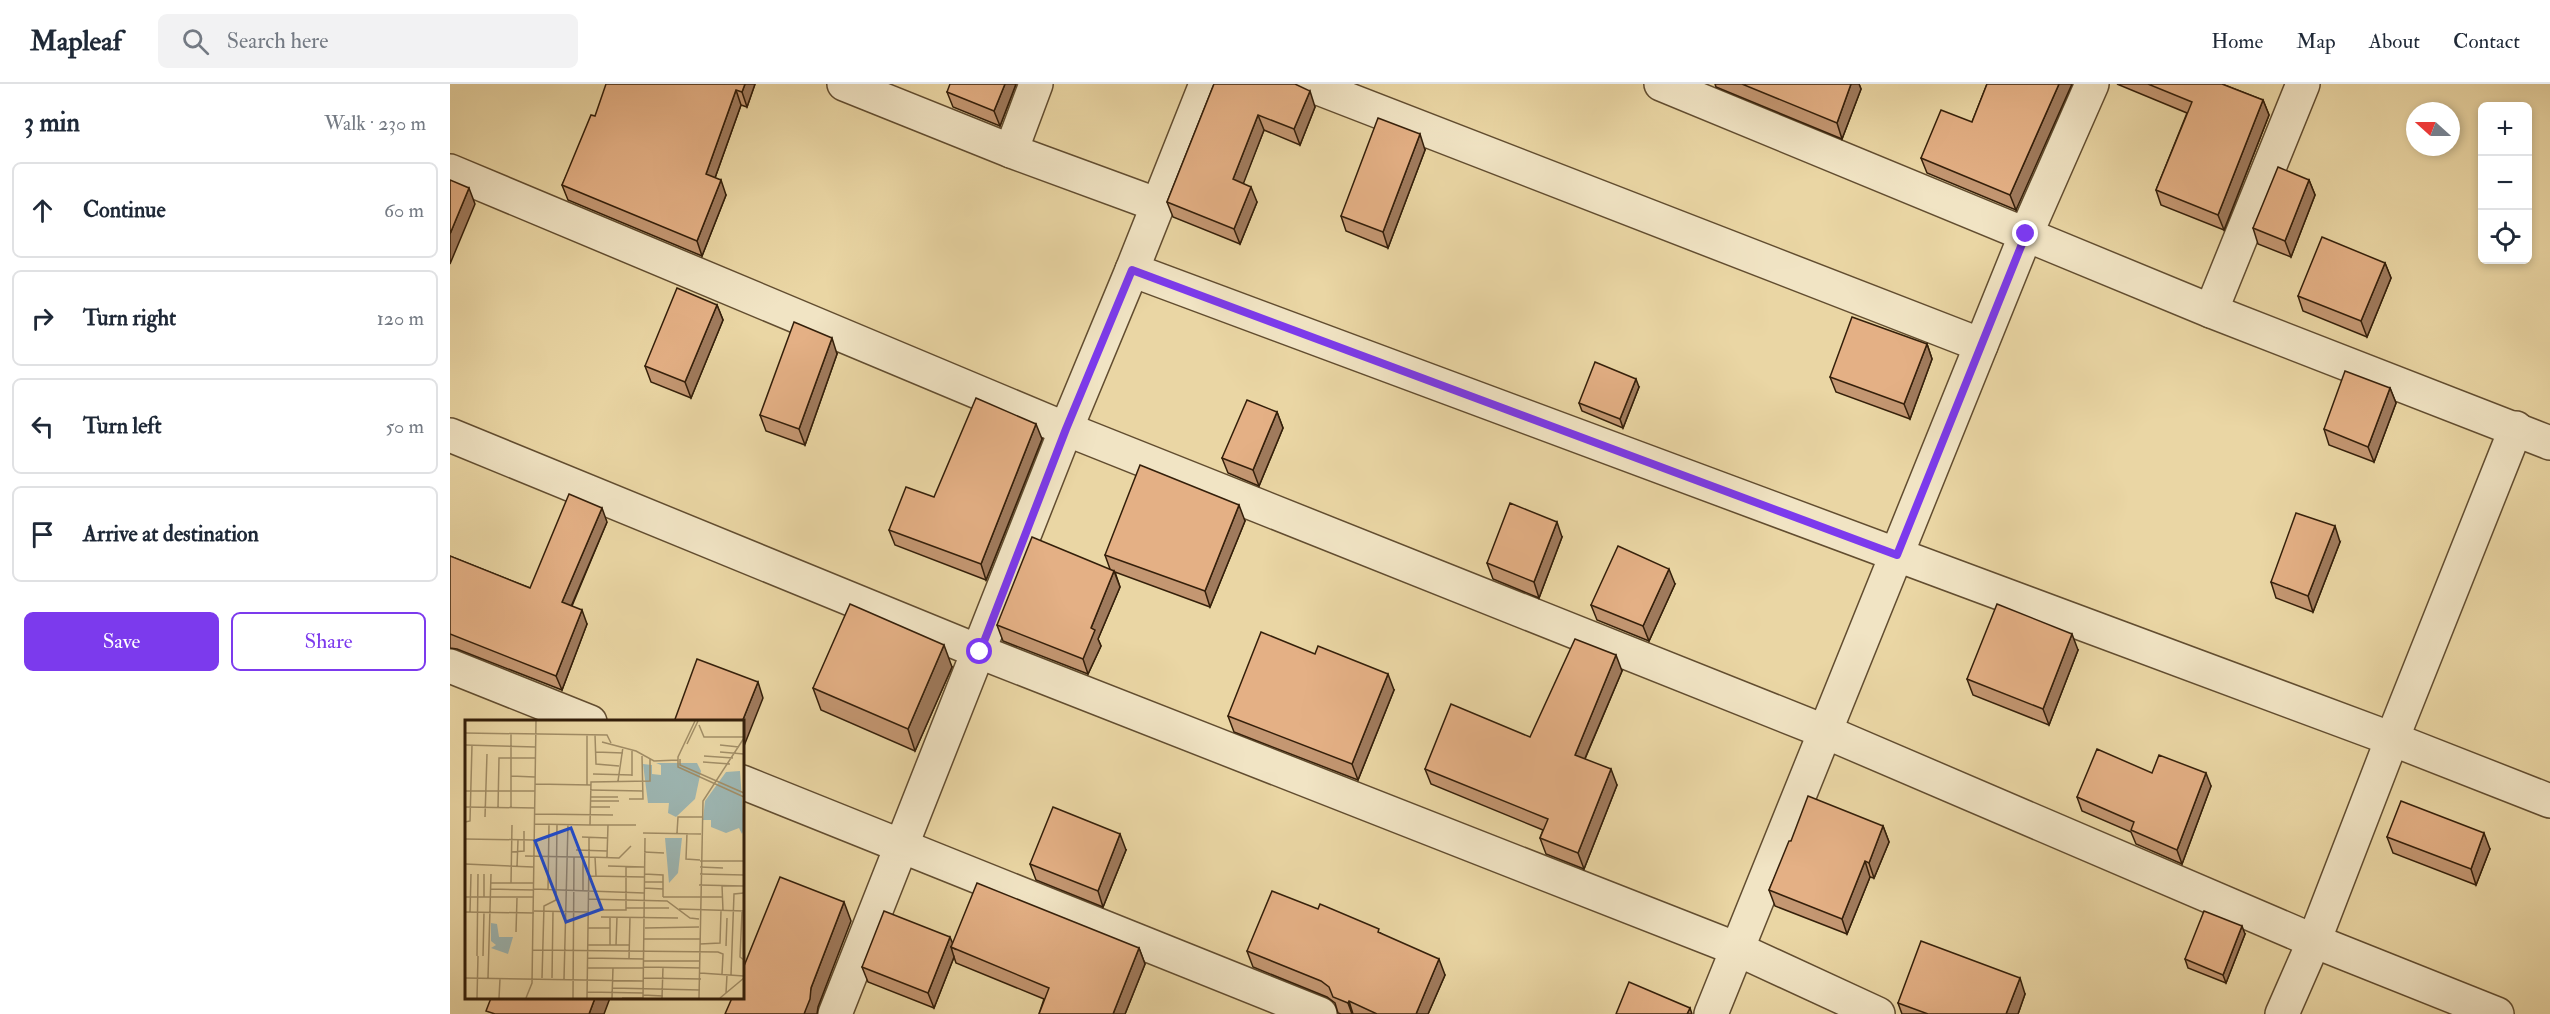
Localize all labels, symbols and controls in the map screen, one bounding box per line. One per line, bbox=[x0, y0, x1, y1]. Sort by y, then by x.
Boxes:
search box bbox=[158, 14, 578, 68]
text: Mapleaf bbox=[30, 24, 122, 59]
icon: search bbox=[179, 25, 212, 58]
text: Search here bbox=[227, 27, 328, 55]
text: Home bbox=[2211, 28, 2263, 55]
text: Map bbox=[2296, 28, 2336, 55]
text: About bbox=[2369, 28, 2420, 55]
text: Contact bbox=[2453, 28, 2520, 55]
north arrow bbox=[2406, 102, 2460, 156]
map controls bbox=[2478, 102, 2532, 264]
button: + bbox=[2478, 102, 2532, 156]
text: 3 min bbox=[24, 107, 80, 139]
text: Walk · 230 m bbox=[324, 111, 426, 136]
button: − bbox=[2478, 156, 2532, 210]
icon: ahead bbox=[26, 194, 59, 227]
text: Continue bbox=[83, 196, 166, 224]
text: 60 m bbox=[384, 198, 424, 223]
button: locate bbox=[2478, 210, 2532, 264]
route end bbox=[2012, 220, 2038, 246]
icon: right bbox=[26, 302, 59, 335]
text: Turn right bbox=[83, 304, 176, 332]
text: 120 m bbox=[377, 306, 424, 331]
icon: left bbox=[26, 410, 59, 443]
text: Turn left bbox=[83, 412, 162, 440]
text: 50 m bbox=[385, 414, 424, 439]
icon: arrive bbox=[26, 518, 59, 551]
text: Arrive at destination bbox=[83, 520, 259, 548]
button: Save bbox=[24, 612, 219, 671]
button: Share bbox=[231, 612, 426, 671]
route start bbox=[966, 638, 992, 664]
inset map bbox=[465, 720, 744, 999]

